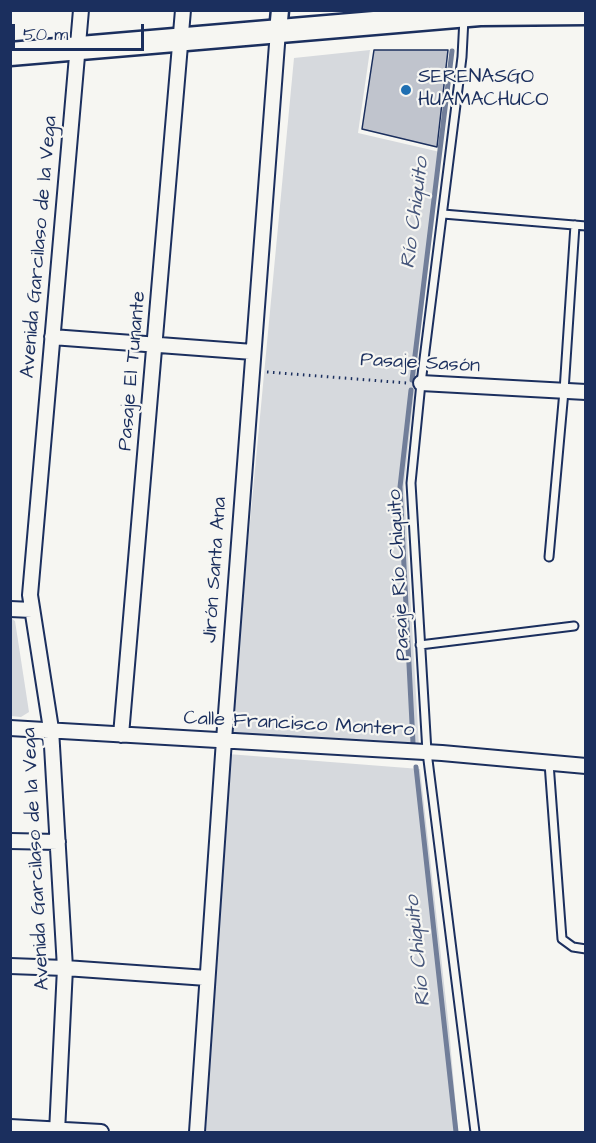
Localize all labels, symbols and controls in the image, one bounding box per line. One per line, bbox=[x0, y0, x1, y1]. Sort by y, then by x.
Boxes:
scale bar bbox=[15, 12, 147, 50]
text: 50 m bbox=[23, 22, 68, 47]
place label: SERENASGO HUAMACHUCO bbox=[418, 66, 549, 113]
marker: SERENASGO HUAMACHUCO bbox=[399, 83, 413, 97]
street label: Avenida Garcilaso de la Vega bbox=[17, 115, 63, 379]
water label: Río Chiquito bbox=[397, 156, 435, 270]
street label: Pasaje El Tunante bbox=[114, 290, 152, 452]
street label: Pasaje Sasón bbox=[360, 349, 480, 379]
street label: Pasaje Río Chiquito bbox=[384, 489, 416, 661]
street label: Jirón Santa Ana bbox=[199, 496, 233, 644]
street label: Calle Francisco Montero bbox=[183, 707, 415, 743]
street label: Avenida Garcilaso de la Vega bbox=[18, 727, 56, 991]
water label: Río Chiquito bbox=[401, 894, 437, 1008]

